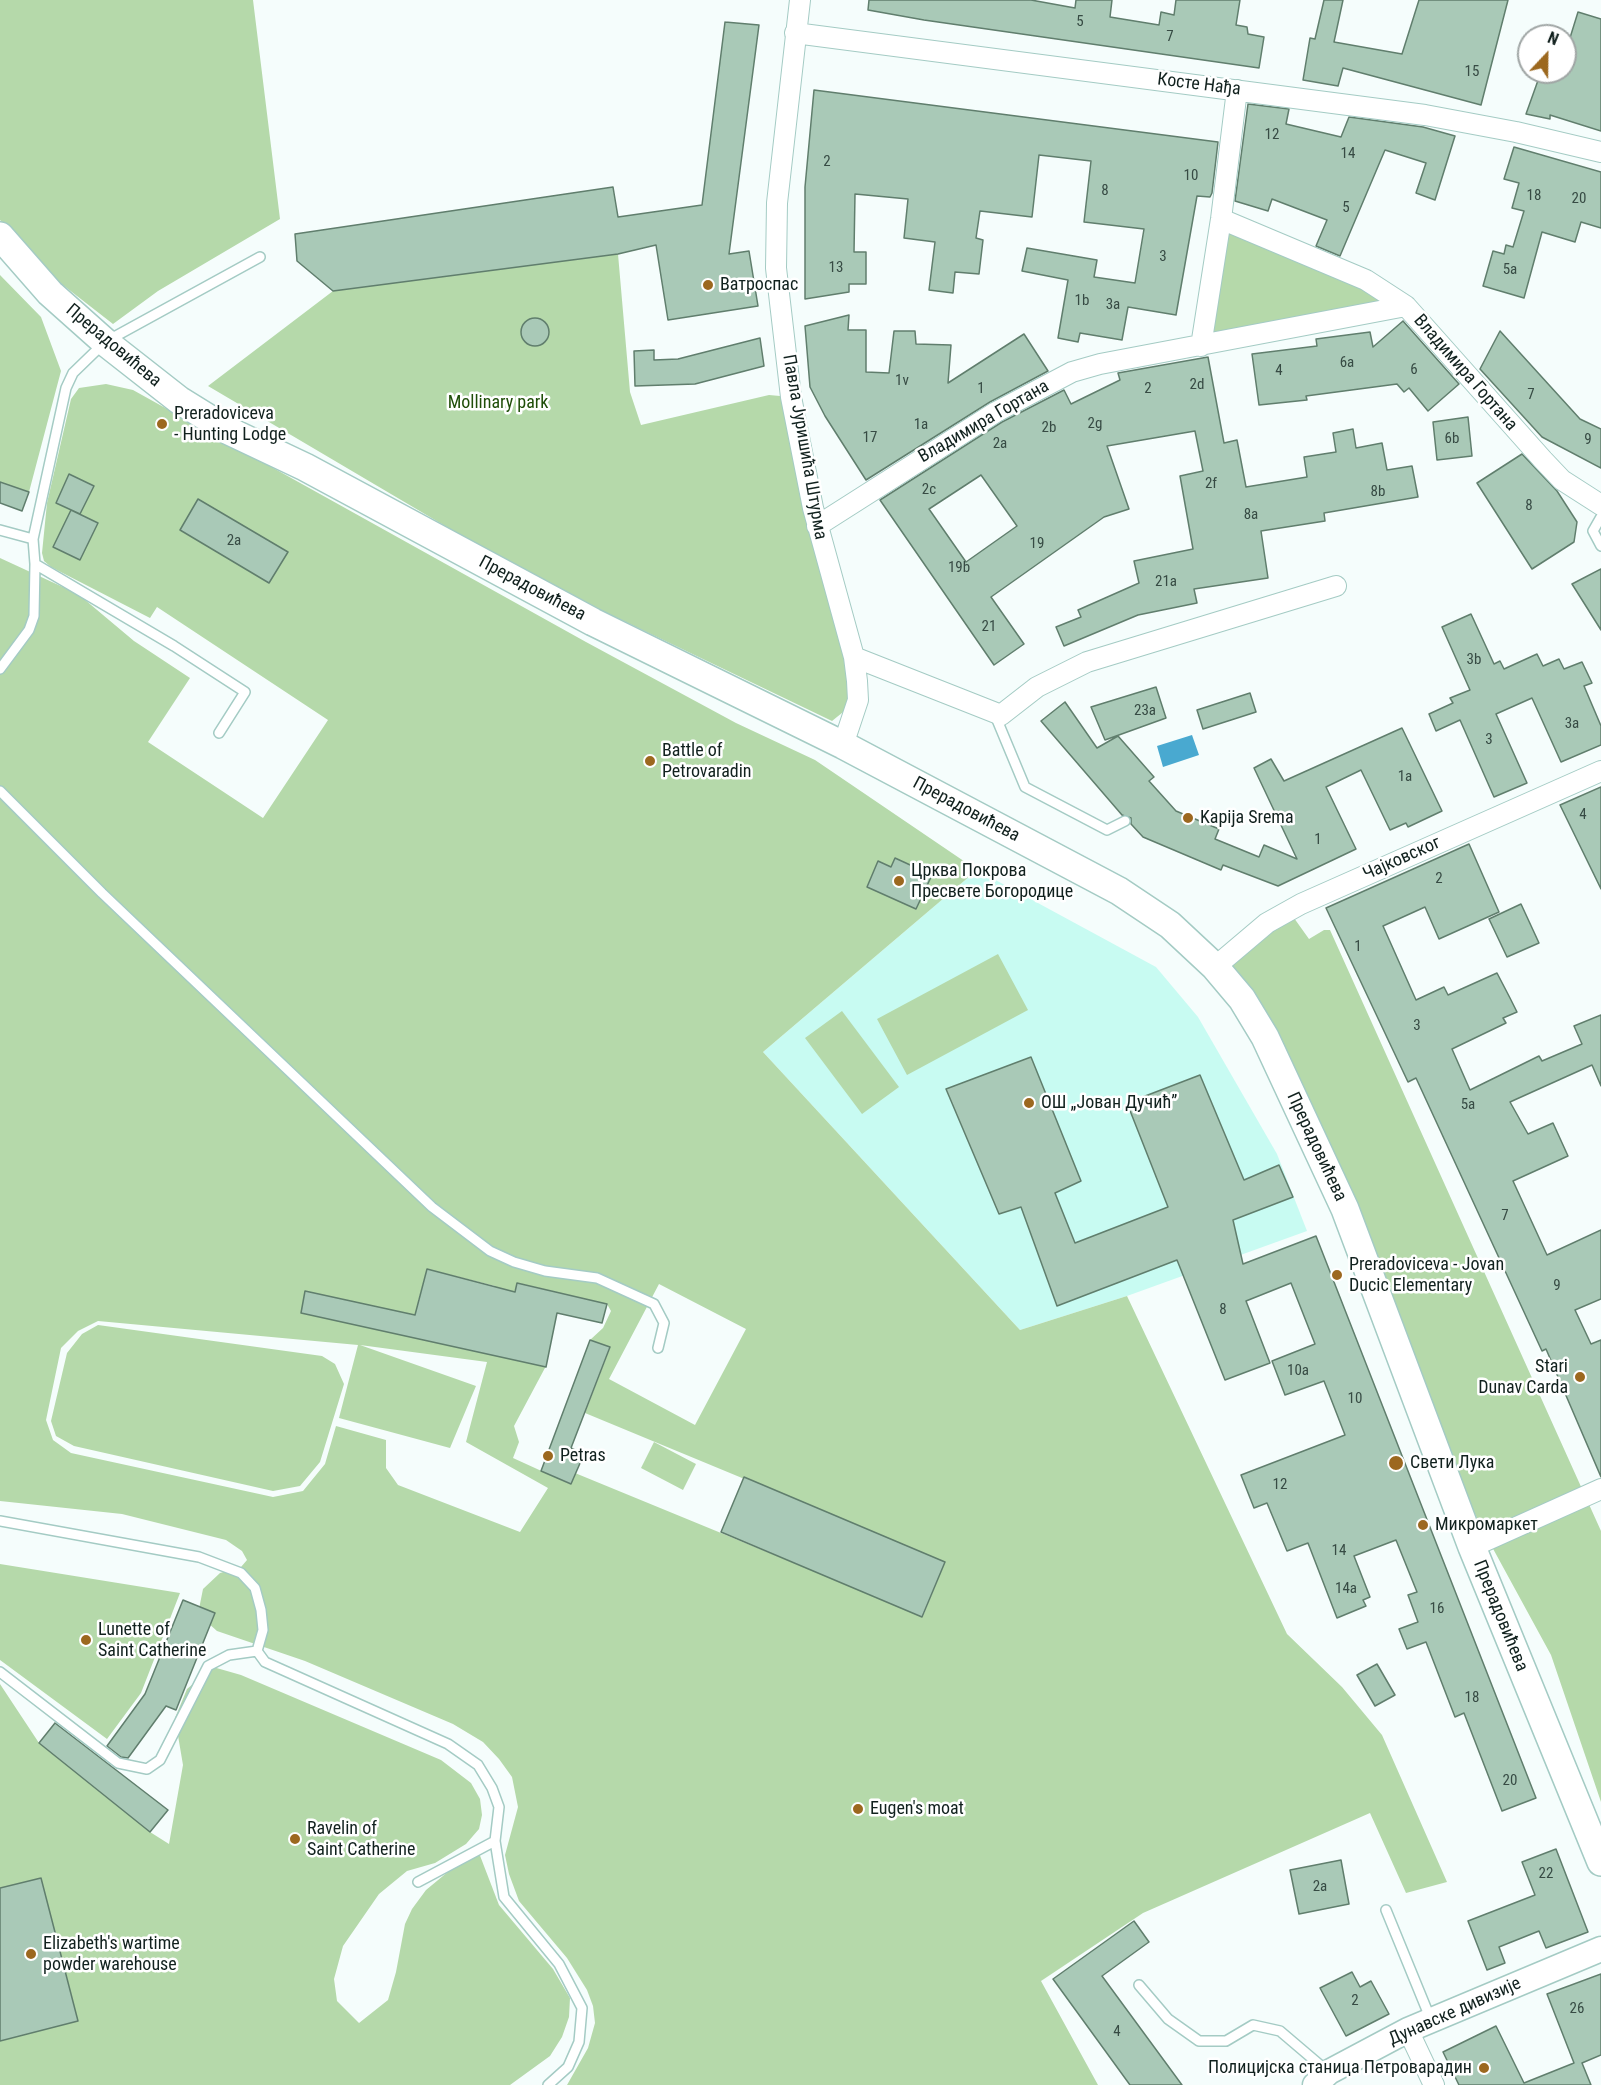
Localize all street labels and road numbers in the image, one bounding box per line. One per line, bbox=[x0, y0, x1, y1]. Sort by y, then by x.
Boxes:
street label: Косте Нађа bbox=[1156, 69, 1242, 101]
street label: Прерадовићева bbox=[61, 300, 165, 392]
street label: Владимира Гортана bbox=[1409, 310, 1521, 436]
street label: Павла Јуришића Штурма bbox=[777, 353, 831, 541]
street label: Владимира Гортана bbox=[915, 376, 1053, 468]
street label: Прерадовићева bbox=[475, 552, 589, 626]
street label: Прерадовићева bbox=[909, 773, 1023, 847]
street label: Чајковског bbox=[1360, 832, 1444, 886]
street label: Прерадовићева bbox=[1281, 1089, 1351, 1205]
street label: Прерадовићева bbox=[1468, 1557, 1532, 1675]
street label: Дунавске дивизије bbox=[1386, 1973, 1524, 2051]

